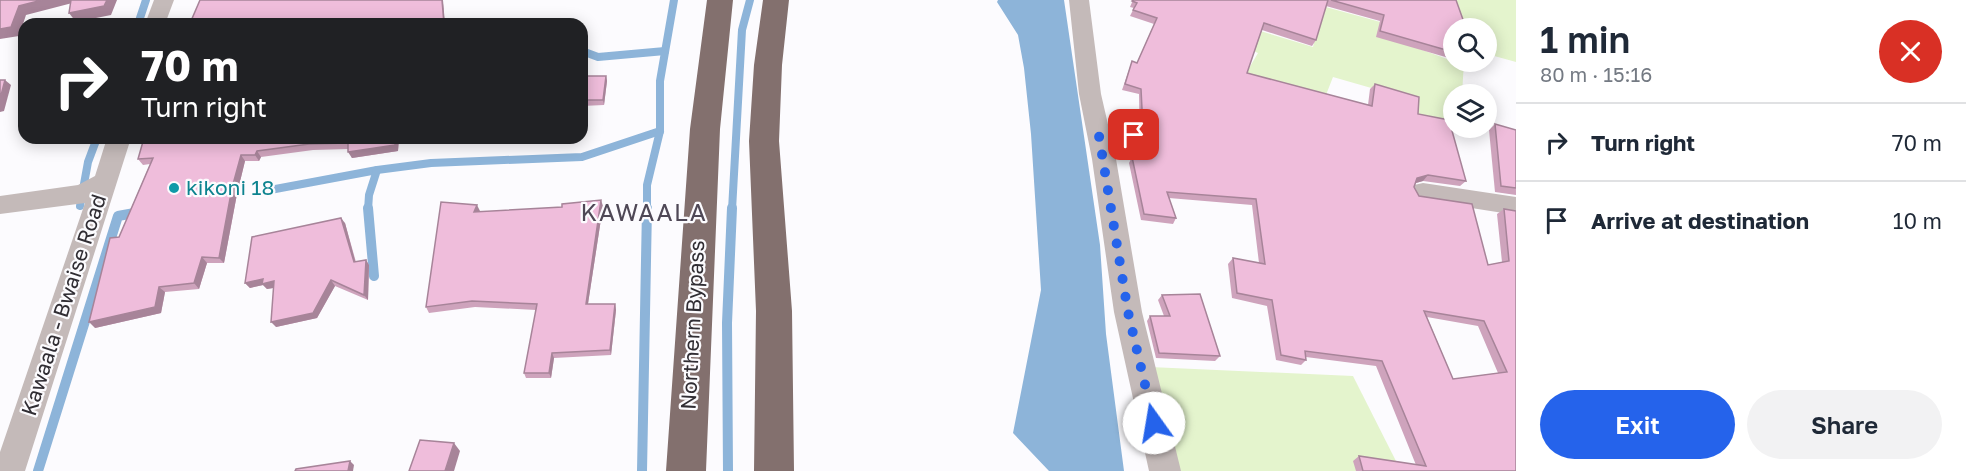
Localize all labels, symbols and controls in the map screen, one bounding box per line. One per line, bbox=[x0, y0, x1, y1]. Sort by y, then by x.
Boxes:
map controls bbox=[1443, 18, 1497, 138]
button: search bbox=[1443, 18, 1497, 72]
text: 1 min bbox=[1540, 18, 1630, 61]
button: close bbox=[1879, 20, 1942, 83]
text: 70 m bbox=[141, 40, 238, 90]
icon: right bbox=[42, 42, 120, 120]
text: 80 m · 15:16 bbox=[1540, 62, 1652, 86]
button: layers bbox=[1443, 84, 1497, 138]
text: Turn right bbox=[141, 91, 267, 123]
pin bbox=[1108, 109, 1159, 160]
icon: arrive bbox=[1117, 118, 1150, 151]
icon: right bbox=[1540, 126, 1573, 159]
text: Turn right bbox=[1591, 129, 1695, 156]
text: 70 m bbox=[1892, 129, 1942, 156]
place label: kikoni 18 bbox=[186, 174, 274, 200]
marker: kikoni 18 bbox=[167, 181, 181, 195]
street label: Kawaala - Bwaise Road bbox=[15, 191, 111, 419]
district label: KAWAALA bbox=[581, 197, 707, 226]
icon: arrive bbox=[1540, 204, 1573, 237]
text: Arrive at destination bbox=[1591, 207, 1809, 234]
text: 10 m bbox=[1893, 207, 1942, 234]
street label: Northern Bypass bbox=[675, 240, 709, 410]
button: Exit bbox=[1540, 390, 1735, 459]
button: Share bbox=[1747, 390, 1942, 459]
position arrow bbox=[1122, 391, 1186, 455]

